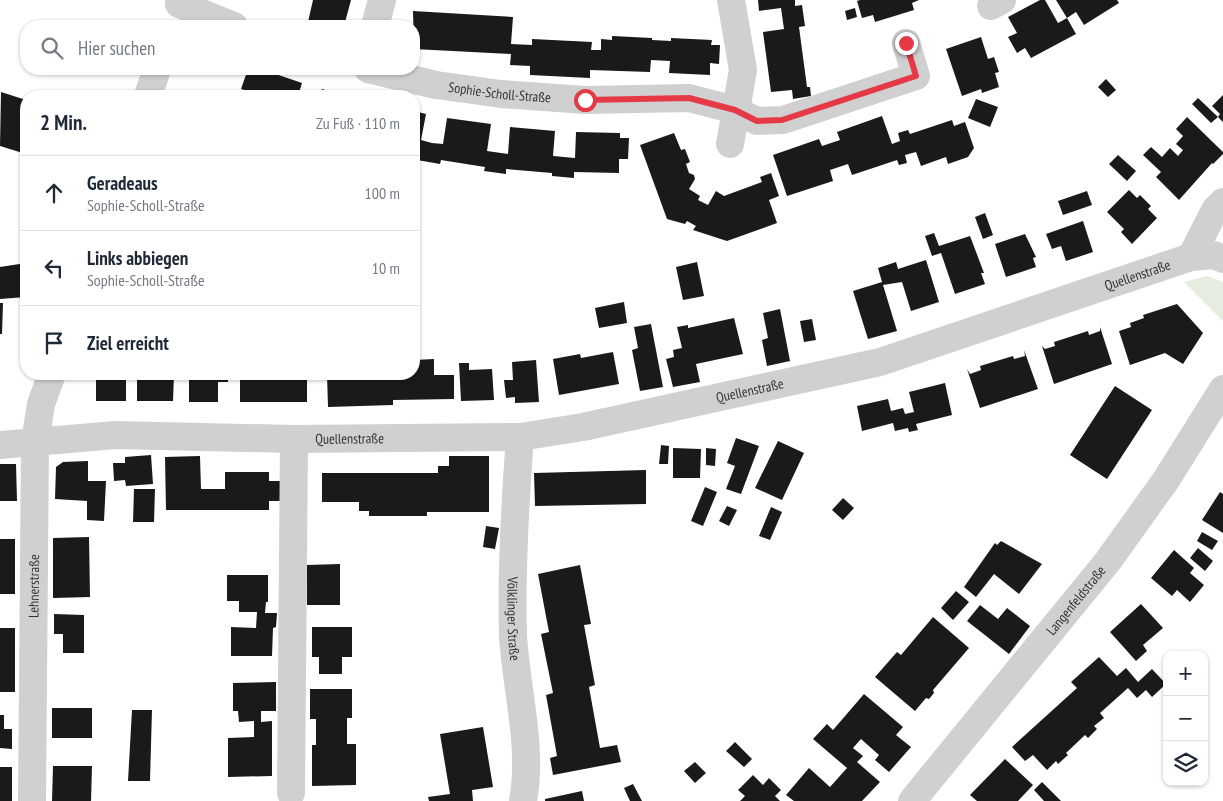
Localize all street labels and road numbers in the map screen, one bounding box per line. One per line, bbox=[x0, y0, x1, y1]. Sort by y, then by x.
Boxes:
street label: Sophie-Scholl-Straße bbox=[447, 78, 552, 107]
street label: Quellenstraße bbox=[1102, 256, 1173, 295]
street label: Quellenstraße bbox=[714, 374, 785, 407]
street label: Quellenstraße bbox=[315, 429, 384, 448]
street label: Lehnerstraße bbox=[25, 554, 43, 618]
street label: Langenfeldstraße bbox=[1042, 562, 1110, 639]
street label: Völklinger Straße bbox=[503, 576, 524, 662]

